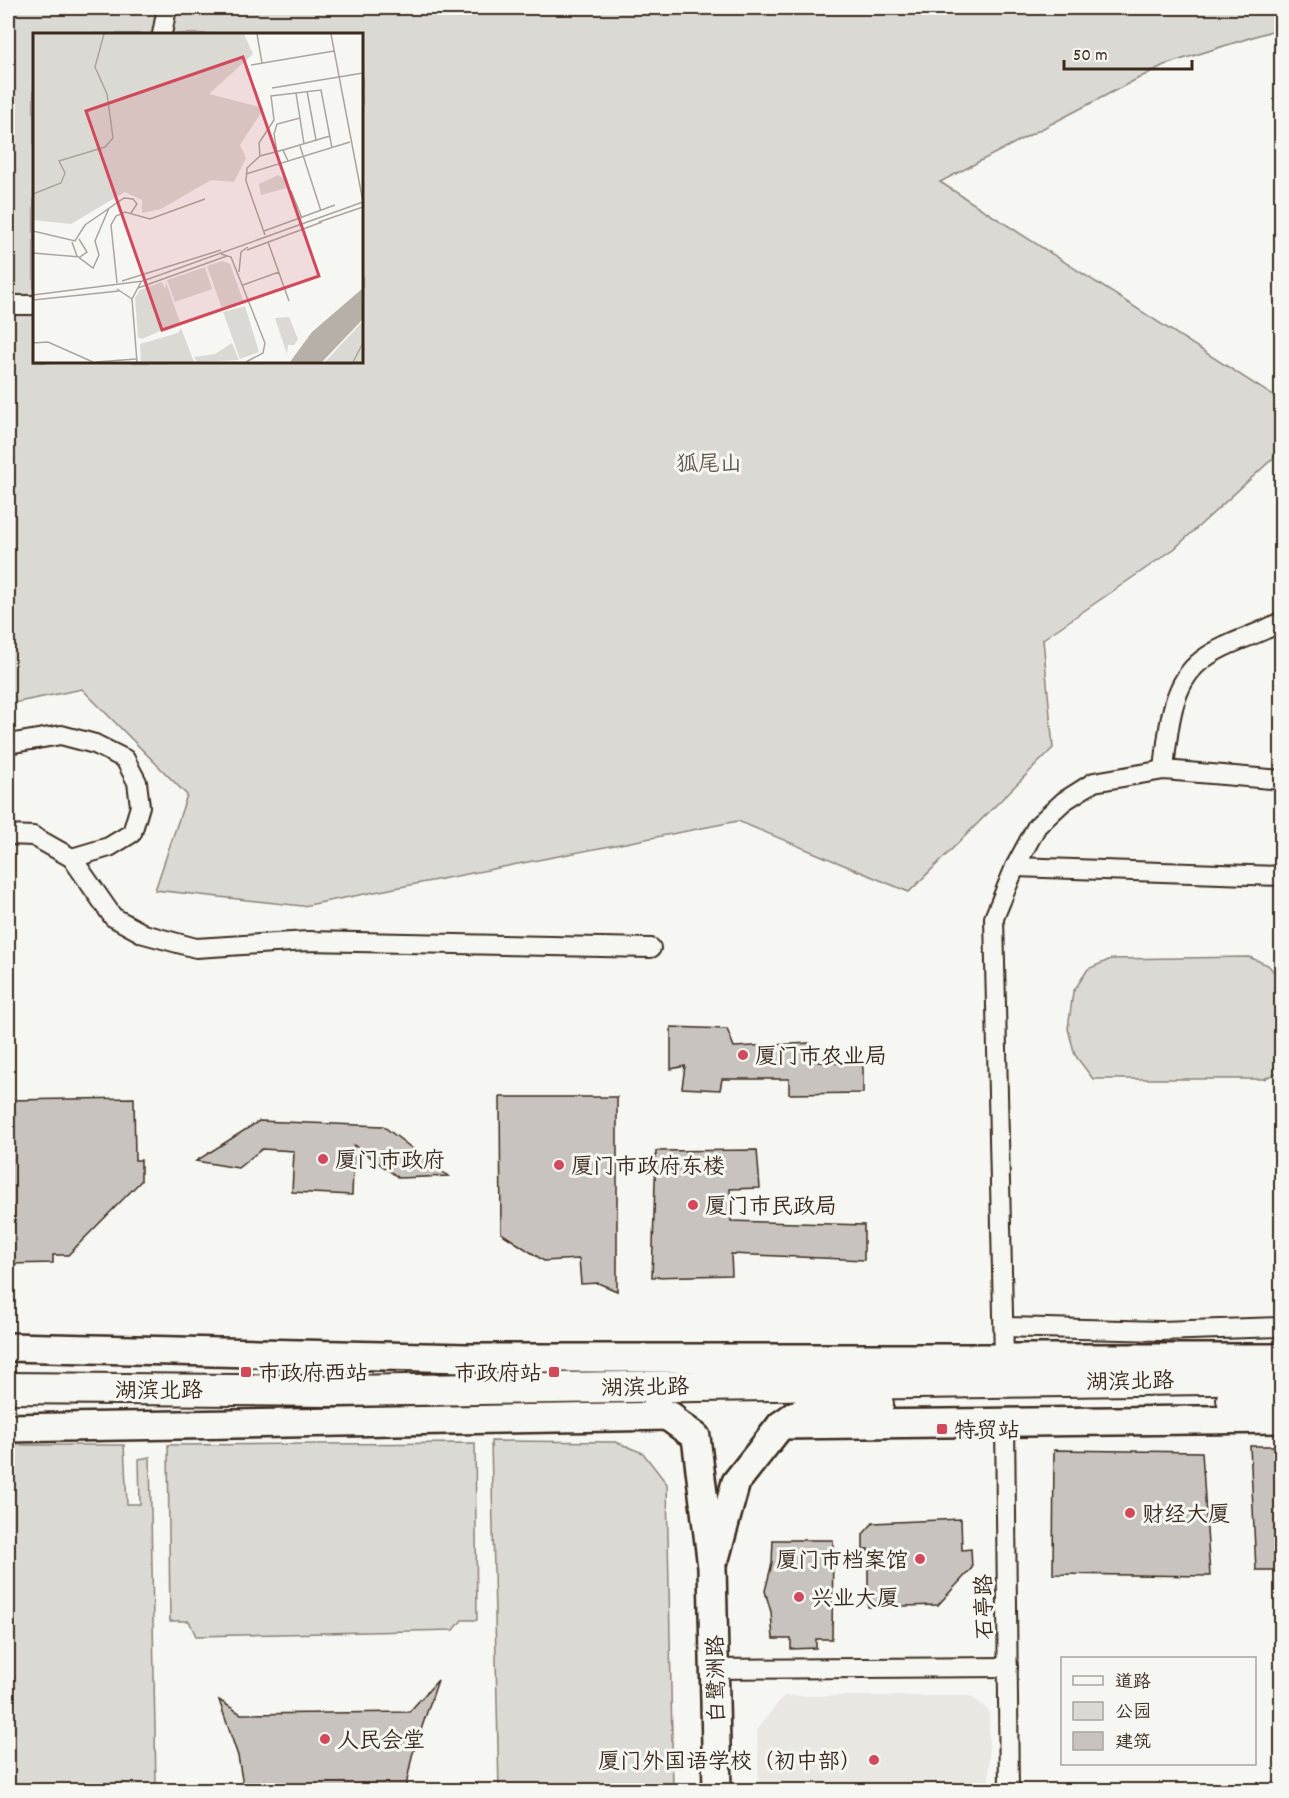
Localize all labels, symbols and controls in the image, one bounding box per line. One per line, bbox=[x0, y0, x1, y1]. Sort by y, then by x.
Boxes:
inset map bbox=[33, 33, 363, 363]
scale bar bbox=[1064, 33, 1192, 71]
text: 50 m bbox=[1073, 44, 1108, 69]
park label: 狐尾山 bbox=[676, 450, 742, 481]
place label: 厦门市农业局 bbox=[755, 1043, 887, 1074]
marker: 厦门市农业局 bbox=[736, 1048, 750, 1062]
place label: 厦门市政府 bbox=[335, 1147, 445, 1178]
marker: 厦门市政府 bbox=[316, 1152, 330, 1166]
place label: 厦门市政府东楼 bbox=[571, 1153, 725, 1184]
marker: 厦门市政府东楼 bbox=[552, 1158, 566, 1172]
place label: 厦门市民政局 bbox=[705, 1193, 837, 1224]
marker: 厦门市民政局 bbox=[686, 1198, 700, 1212]
place label: 市政府西站 bbox=[258, 1360, 368, 1391]
place label: 市政府站 bbox=[454, 1360, 542, 1391]
marker: 市政府西站 bbox=[239, 1365, 253, 1379]
marker: 市政府站 bbox=[547, 1365, 561, 1379]
street label: 湖滨北路 bbox=[1086, 1367, 1174, 1400]
street label: 湖滨北路 bbox=[601, 1373, 689, 1406]
street label: 湖滨北路 bbox=[115, 1377, 203, 1408]
place label: 特贸站 bbox=[954, 1417, 1020, 1448]
marker: 特贸站 bbox=[935, 1422, 949, 1436]
place label: 财经大厦 bbox=[1142, 1501, 1230, 1532]
marker: 财经大厦 bbox=[1123, 1506, 1137, 1520]
place label: 厦门市档案馆 bbox=[776, 1547, 908, 1578]
marker: 厦门市档案馆 bbox=[913, 1552, 927, 1566]
street label: 石亭路 bbox=[970, 1574, 1003, 1640]
place label: 兴业大厦 bbox=[811, 1585, 899, 1616]
marker: 兴业大厦 bbox=[792, 1590, 806, 1604]
street label: 白鹭洲路 bbox=[702, 1635, 735, 1723]
legend bbox=[1061, 1657, 1256, 1765]
text: 道路 bbox=[1115, 1671, 1151, 1696]
text: 公园 bbox=[1115, 1701, 1151, 1726]
place label: 人民会堂 bbox=[337, 1727, 425, 1758]
text: 建筑 bbox=[1115, 1731, 1151, 1756]
marker: 人民会堂 bbox=[318, 1732, 332, 1746]
place label: 厦门外国语学校（初中部） bbox=[598, 1748, 862, 1779]
marker: 厦门外国语学校（初中部） bbox=[867, 1753, 881, 1767]

